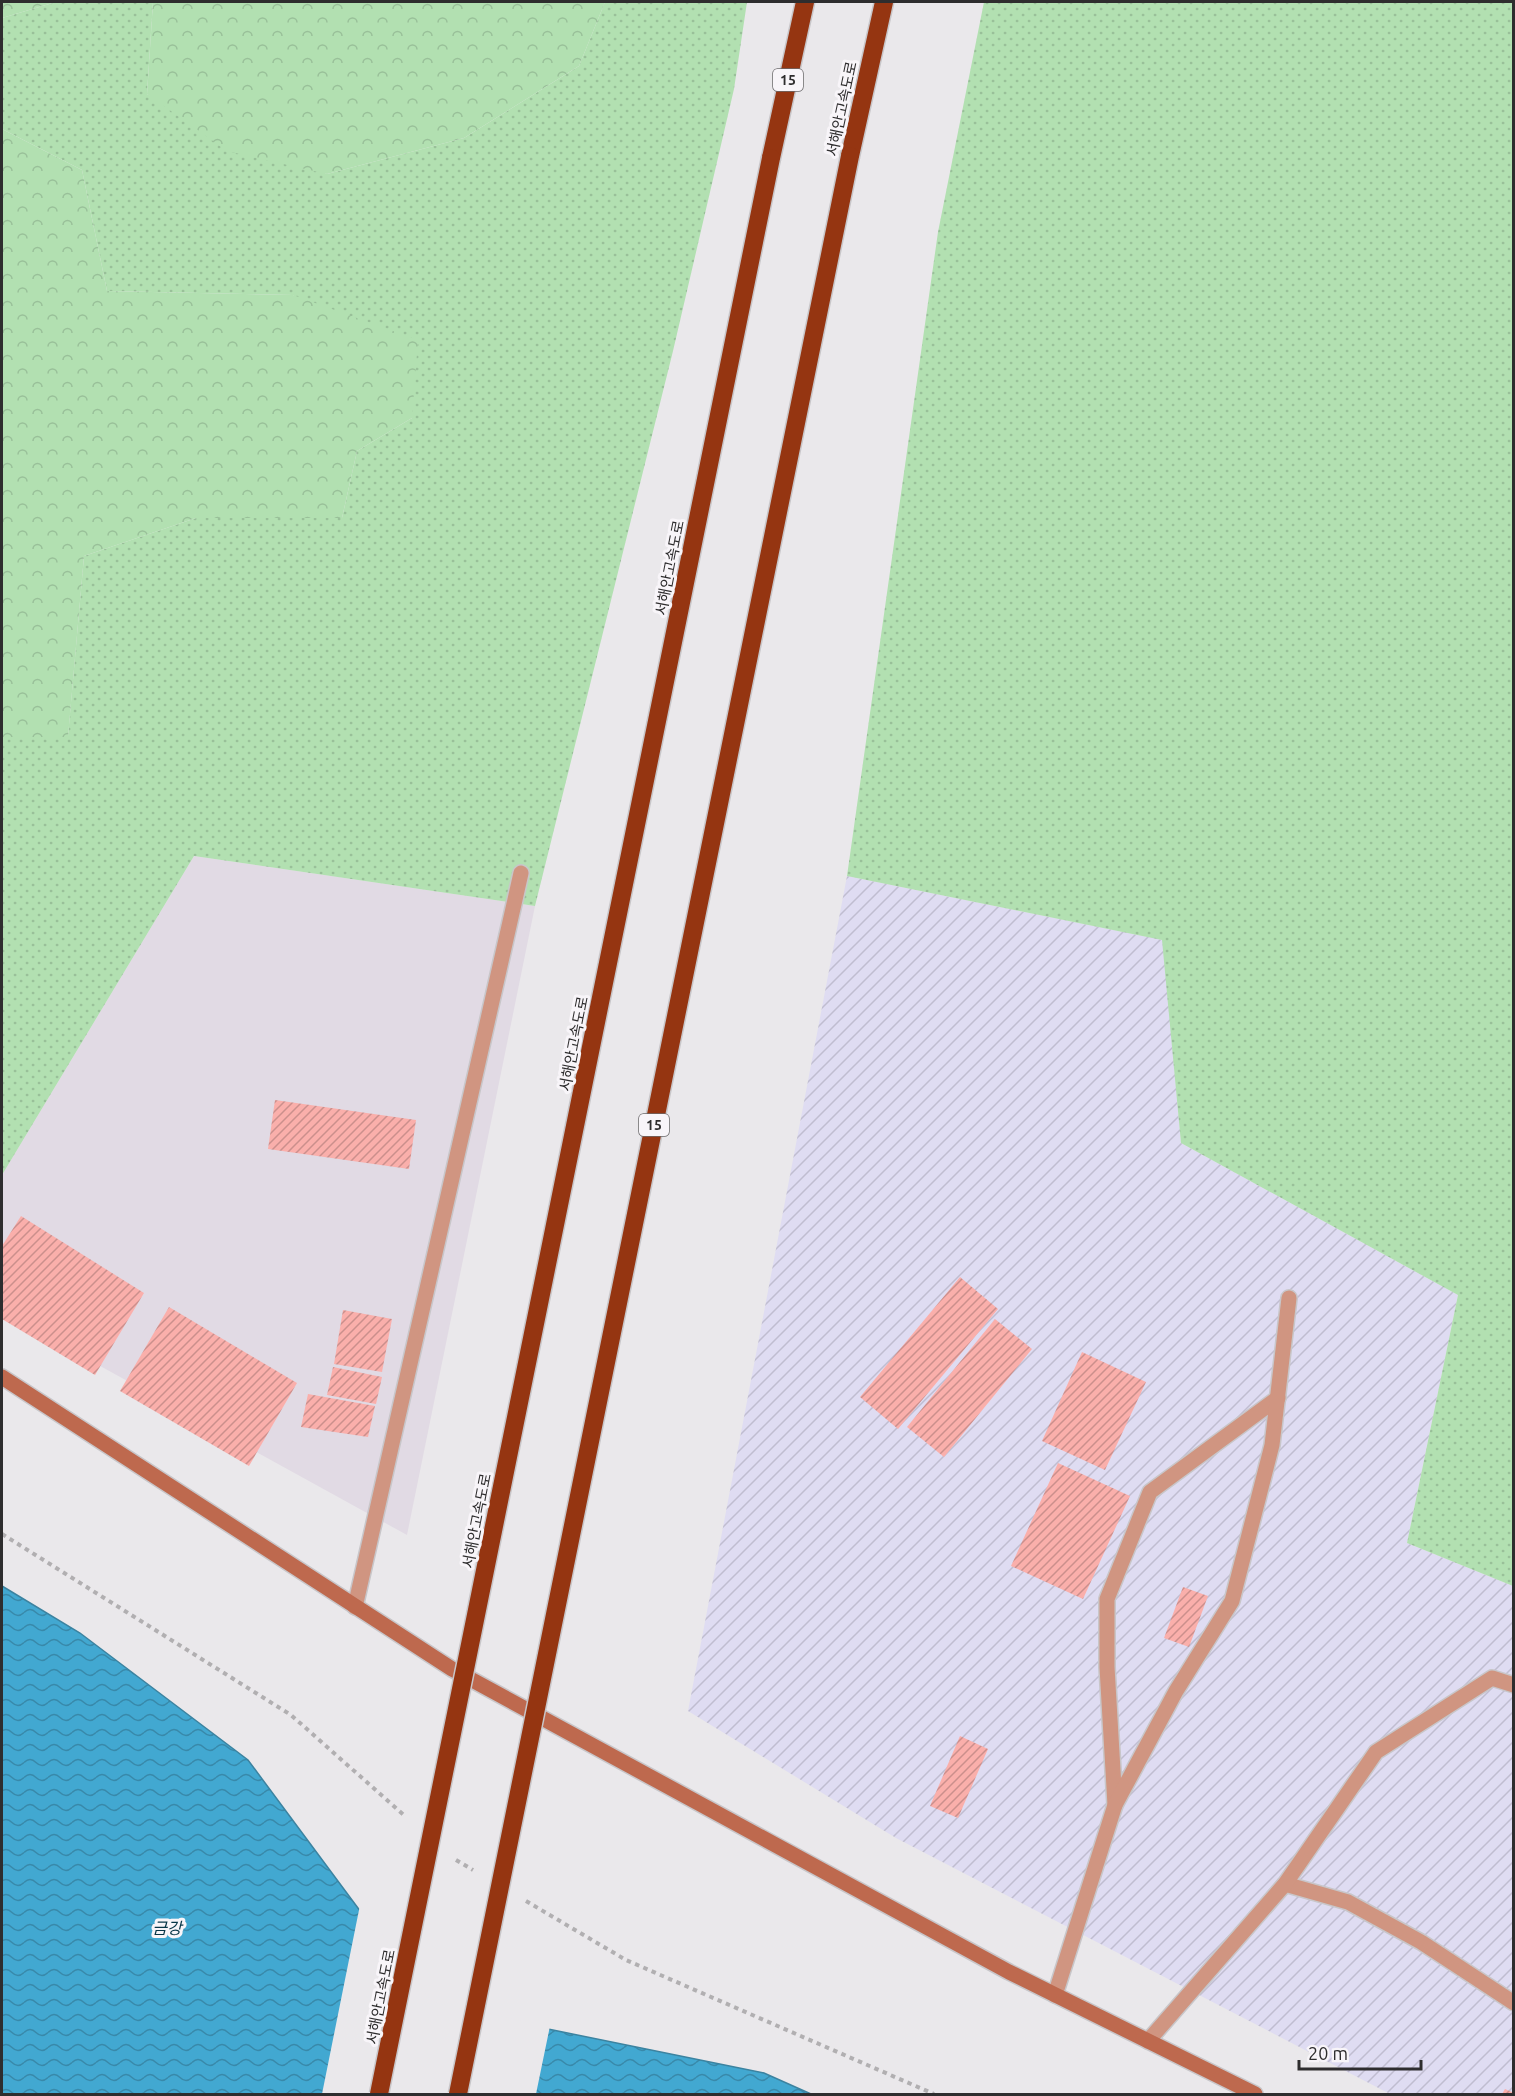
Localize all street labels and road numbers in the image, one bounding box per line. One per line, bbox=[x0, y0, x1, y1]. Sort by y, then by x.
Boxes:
street label: 서해안고속도로 bbox=[823, 60, 860, 158]
road number: 15 bbox=[773, 69, 803, 91]
street label: 서해안고속도로 bbox=[652, 519, 687, 617]
street label: 서해안고속도로 bbox=[556, 995, 591, 1093]
road number: 15 bbox=[639, 1114, 669, 1136]
street label: 서해안고속도로 bbox=[459, 1472, 494, 1570]
street label: 서해안고속도로 bbox=[363, 1948, 398, 2046]

